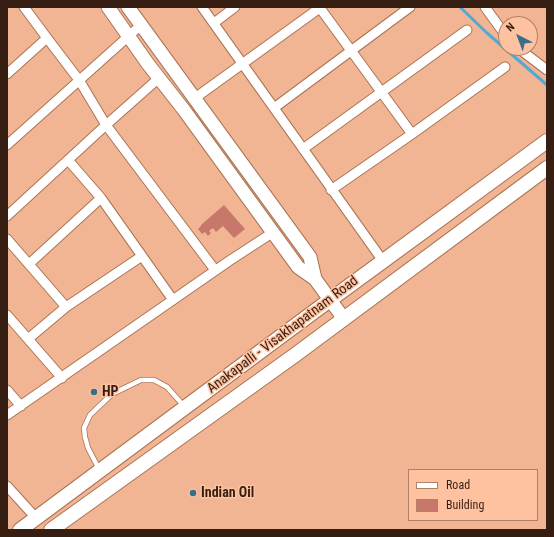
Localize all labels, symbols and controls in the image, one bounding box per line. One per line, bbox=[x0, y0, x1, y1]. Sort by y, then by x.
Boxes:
north arrow bbox=[498, 16, 538, 56]
text: N bbox=[503, 20, 517, 35]
street label: Anakapalli - Visakhapatnam Road bbox=[204, 273, 362, 397]
place label: HP bbox=[102, 384, 119, 400]
marker: HP bbox=[89, 387, 99, 397]
legend bbox=[408, 469, 538, 521]
text: Road bbox=[446, 478, 470, 492]
place label: Indian Oil bbox=[201, 485, 254, 501]
marker: Indian Oil bbox=[188, 488, 198, 498]
text: Building bbox=[446, 498, 484, 512]

